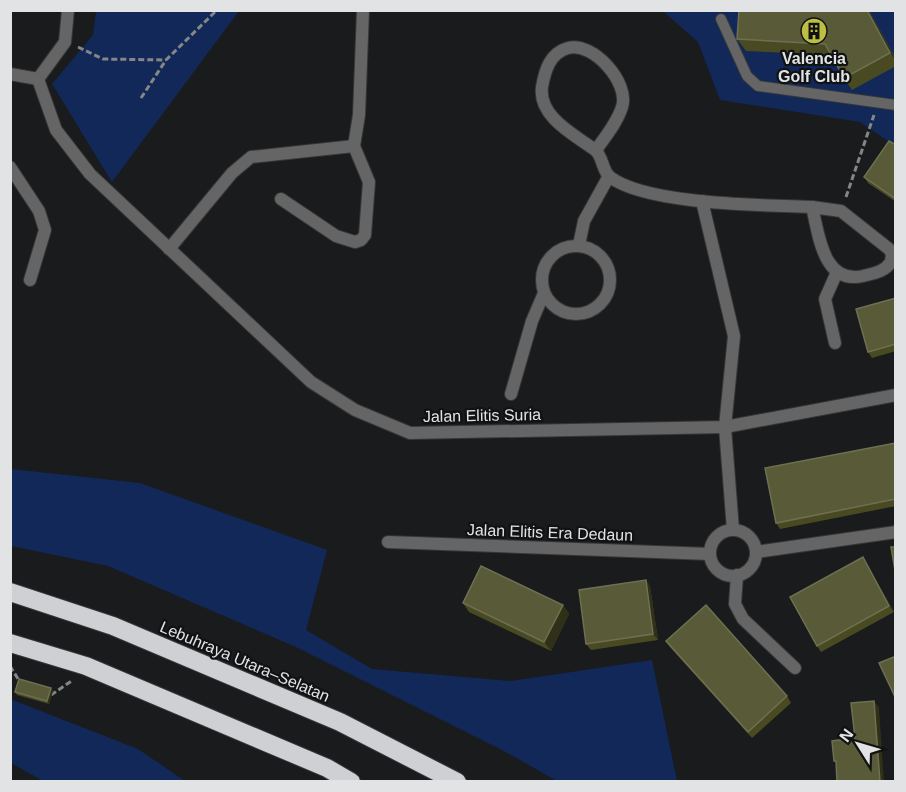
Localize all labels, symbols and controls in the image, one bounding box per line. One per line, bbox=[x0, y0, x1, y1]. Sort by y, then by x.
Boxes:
building icon: Valencia Golf Club bbox=[799, 16, 829, 46]
place label: Valencia Golf Club bbox=[778, 50, 850, 85]
street label: Jalan Elitis Suria bbox=[423, 406, 541, 425]
street label: Jalan Elitis Era Dedaun bbox=[467, 521, 633, 544]
street label: Lebuhraya Utara–Selatan bbox=[158, 618, 332, 705]
north arrow bbox=[828, 714, 888, 774]
text: N bbox=[836, 726, 857, 745]

